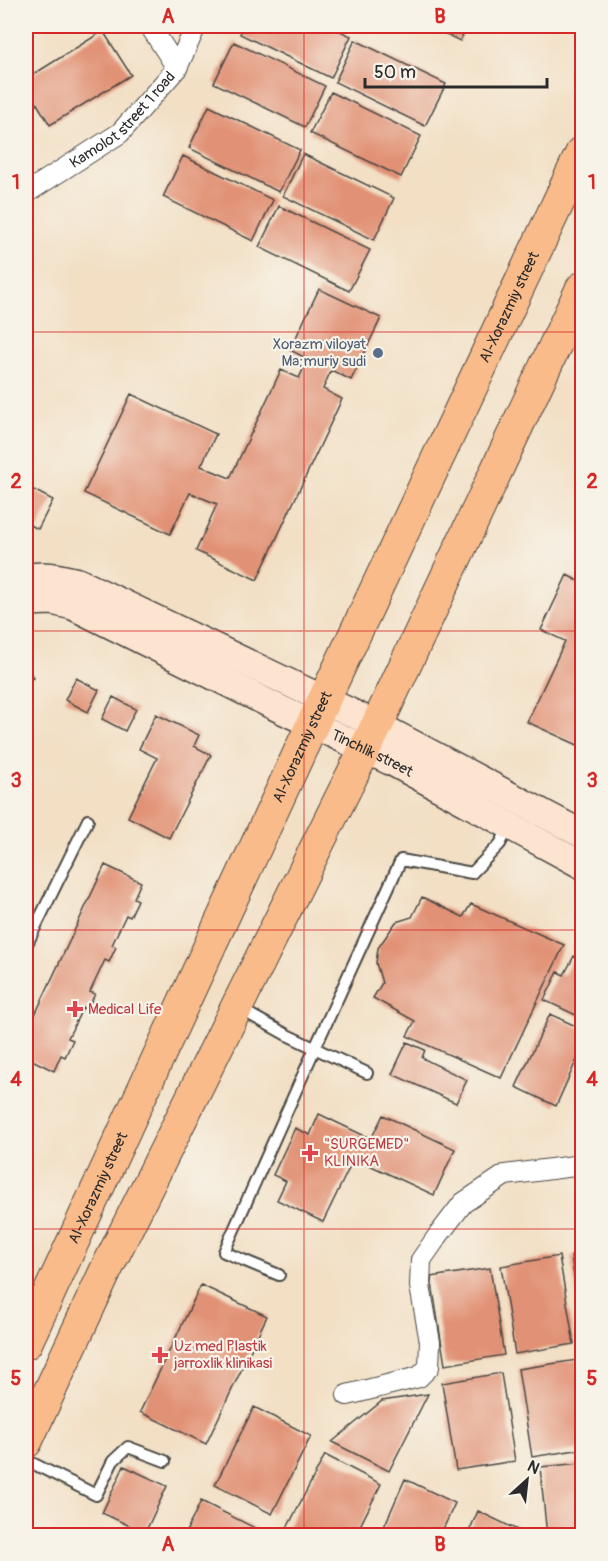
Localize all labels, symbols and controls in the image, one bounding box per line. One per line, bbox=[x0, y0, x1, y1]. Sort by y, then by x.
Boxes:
text: A bbox=[162, 4, 175, 29]
text: B bbox=[434, 4, 446, 29]
scale bar bbox=[365, 51, 546, 89]
text: 50 m bbox=[374, 61, 416, 84]
street label: Kamolot street 1 road bbox=[66, 68, 180, 173]
text: 1 bbox=[12, 170, 20, 195]
text: 1 bbox=[588, 170, 596, 195]
street label: Al-Xorazmiy street bbox=[475, 248, 544, 366]
place label: Xorazm viloyat Ma;muriy sudi bbox=[273, 335, 367, 371]
marker: Xorazm viloyat Ma;muriy sudi bbox=[371, 346, 385, 360]
text: 2 bbox=[10, 469, 22, 494]
text: 2 bbox=[586, 469, 598, 494]
street label: Al-Xorazmiy street bbox=[268, 687, 337, 806]
street label: Tinchlik street bbox=[328, 726, 417, 782]
text: 3 bbox=[10, 768, 22, 793]
text: 3 bbox=[586, 768, 598, 793]
marker: Medical Life bbox=[66, 1000, 84, 1018]
place label: Medical Life bbox=[88, 1000, 162, 1019]
text: 4 bbox=[10, 1067, 22, 1092]
text: 4 bbox=[586, 1067, 598, 1092]
street label: Al-Xorazmiy street bbox=[64, 1128, 133, 1247]
place label: "SURGEMED" KLINIKA bbox=[324, 1135, 409, 1171]
marker: "SURGEMED" KLINIKA bbox=[301, 1144, 319, 1162]
place label: Uz med Plastik jarroxlik klinikasi bbox=[173, 1337, 272, 1373]
marker: Uz med Plastik jarroxlik klinikasi bbox=[151, 1346, 169, 1364]
text: 5 bbox=[11, 1366, 22, 1391]
text: 5 bbox=[587, 1366, 598, 1391]
north arrow bbox=[497, 1450, 557, 1510]
text: N bbox=[524, 1456, 543, 1479]
text: A bbox=[162, 1532, 175, 1557]
text: B bbox=[434, 1532, 446, 1557]

